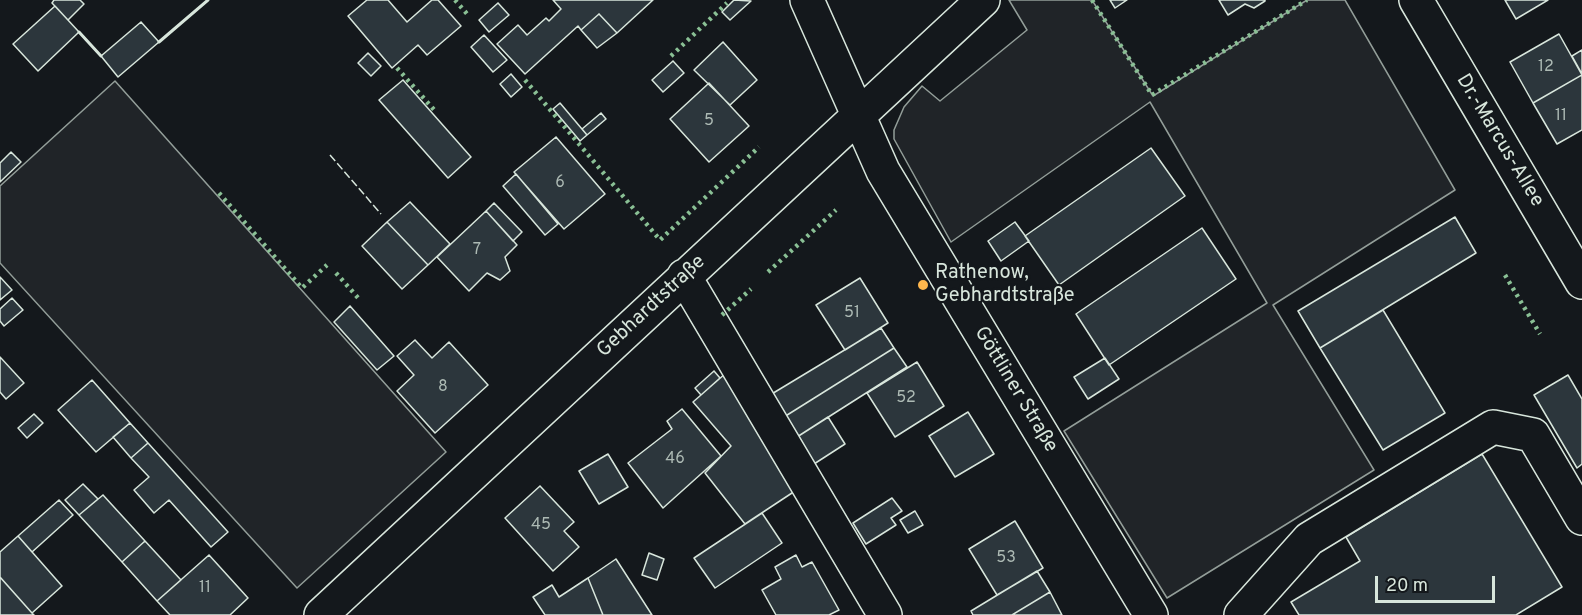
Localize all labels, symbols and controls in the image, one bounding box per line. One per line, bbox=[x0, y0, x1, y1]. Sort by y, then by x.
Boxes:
house number: 12 bbox=[1538, 58, 1554, 78]
street label: Dr.-Marcus-Allee bbox=[1450, 70, 1548, 212]
house number: 11 bbox=[1555, 107, 1567, 127]
house number: 5 bbox=[704, 112, 714, 132]
house number: 6 bbox=[555, 174, 565, 194]
house number: 7 bbox=[473, 241, 481, 261]
street label: Gebhardtstraße bbox=[593, 251, 711, 363]
place label: Rathenow, Gebhardtstraße bbox=[935, 262, 1074, 309]
marker: Rathenow, Gebhardtstraße bbox=[916, 278, 930, 292]
house number: 51 bbox=[844, 304, 860, 324]
street label: Göttliner Straße bbox=[968, 323, 1062, 457]
house number: 8 bbox=[438, 378, 448, 398]
house number: 52 bbox=[896, 389, 916, 409]
house number: 46 bbox=[665, 450, 685, 470]
house number: 45 bbox=[531, 516, 551, 536]
house number: 53 bbox=[996, 549, 1016, 569]
scale bar bbox=[1378, 564, 1498, 602]
text: 20 m bbox=[1386, 575, 1428, 598]
house number: 11 bbox=[199, 579, 211, 599]

